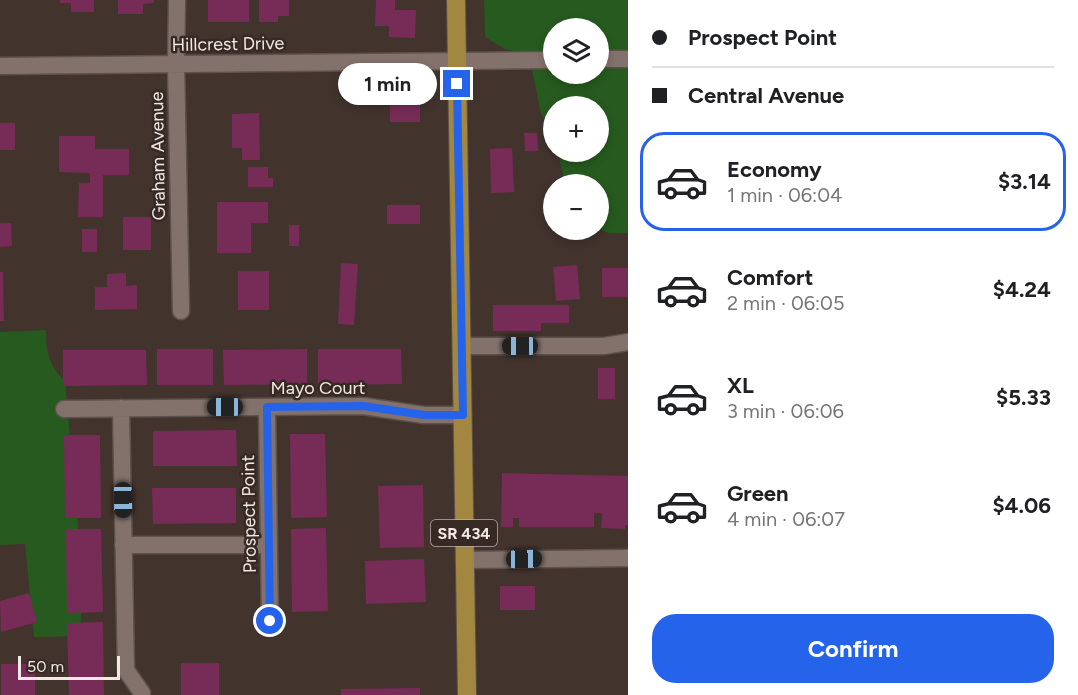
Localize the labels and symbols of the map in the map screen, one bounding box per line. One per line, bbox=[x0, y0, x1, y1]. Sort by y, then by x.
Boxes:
street label: Hillcrest Drive bbox=[172, 32, 285, 56]
callout: 1 min bbox=[337, 63, 436, 105]
route end bbox=[443, 70, 470, 97]
street label: Graham Avenue bbox=[146, 91, 170, 221]
car bbox=[502, 337, 538, 355]
street label: Mayo Court bbox=[271, 377, 366, 399]
car bbox=[207, 398, 243, 416]
street label: Prospect Point bbox=[237, 454, 261, 573]
car bbox=[114, 482, 132, 518]
road number: SR 434 bbox=[431, 520, 497, 546]
car bbox=[506, 550, 542, 568]
route start bbox=[256, 607, 283, 634]
scale bar bbox=[18, 653, 120, 680]

